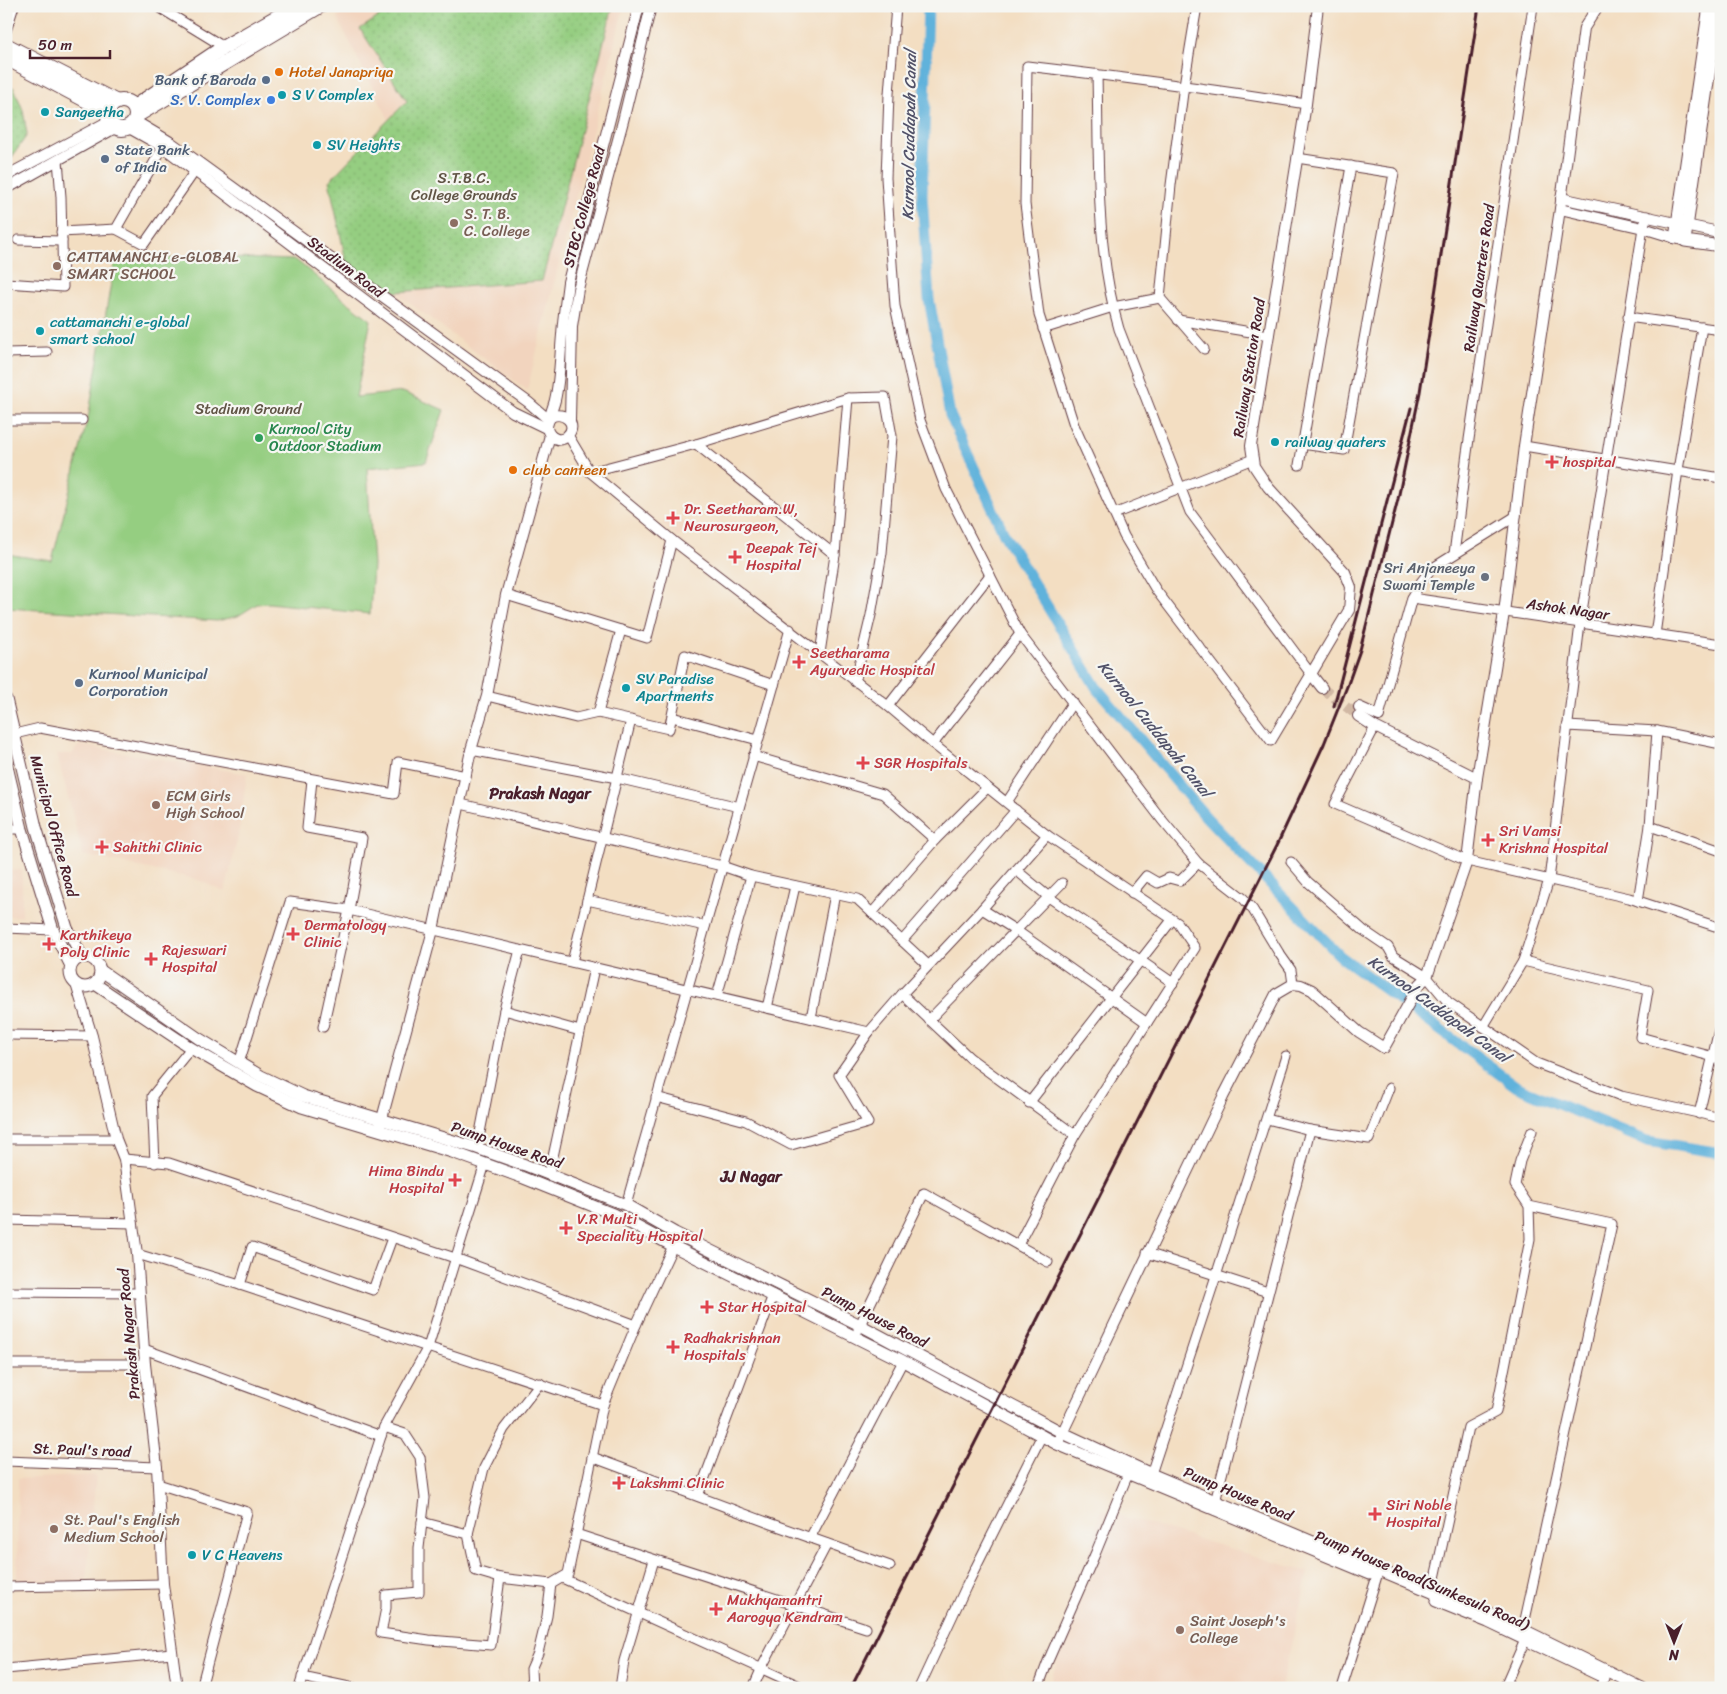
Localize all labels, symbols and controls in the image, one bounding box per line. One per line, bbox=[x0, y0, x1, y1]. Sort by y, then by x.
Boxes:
scale bar bbox=[30, 28, 110, 60]
text: 50 m bbox=[38, 32, 73, 58]
water label: Kurnool Cuddapah Canal bbox=[893, 46, 925, 220]
place label: Hotel Janapriya bbox=[289, 59, 394, 85]
marker: Hotel Janapriya bbox=[273, 66, 285, 78]
place label: Bank of Baroda bbox=[155, 67, 256, 93]
marker: Bank of Baroda bbox=[260, 74, 272, 86]
place label: S V Complex bbox=[292, 82, 374, 108]
place label: S. V. Complex bbox=[170, 87, 261, 113]
marker: S V Complex bbox=[276, 89, 288, 101]
marker: S. V. Complex bbox=[265, 94, 277, 106]
place label: Sangeetha bbox=[55, 99, 124, 125]
marker: Sangeetha bbox=[39, 106, 51, 118]
place label: SV Heights bbox=[327, 132, 400, 158]
place label: State Bank of India bbox=[115, 137, 191, 180]
marker: SV Heights bbox=[311, 139, 323, 151]
street label: STBC College Road bbox=[555, 143, 613, 270]
marker: State Bank of India bbox=[99, 153, 111, 165]
park label: S.T.B.C. College Grounds bbox=[411, 165, 517, 208]
place label: S. T. B. C. College bbox=[464, 201, 530, 244]
street label: Railway Quarters Road bbox=[1456, 201, 1502, 354]
marker: S. T. B. C. College bbox=[448, 217, 460, 229]
street label: Stadium Road bbox=[302, 229, 391, 305]
place label: CATTAMANCHI e-GLOBAL SMART SCHOOL bbox=[67, 244, 238, 287]
marker: CATTAMANCHI e-GLOBAL SMART SCHOOL bbox=[51, 260, 63, 272]
street label: Railway Station Road bbox=[1225, 296, 1273, 439]
place label: cattamanchi e-global smart school bbox=[49, 309, 190, 352]
marker: cattamanchi e-global smart school bbox=[34, 325, 46, 337]
park label: Stadium Ground bbox=[195, 396, 302, 422]
place label: Kurnool City Outdoor Stadium bbox=[269, 416, 381, 459]
place label: railway quaters bbox=[1285, 429, 1386, 455]
marker: Kurnool City Outdoor Stadium bbox=[253, 432, 265, 444]
marker: railway quaters bbox=[1269, 436, 1281, 448]
place label: hospital bbox=[1562, 449, 1617, 475]
marker: hospital bbox=[1545, 455, 1559, 469]
place label: club canteen bbox=[523, 457, 607, 483]
marker: club canteen bbox=[507, 464, 519, 476]
place label: Dr. Seetharam.W, Neurosurgeon, bbox=[684, 496, 798, 539]
marker: Dr. Seetharam.W, Neurosurgeon, bbox=[666, 511, 680, 525]
place label: Deepak Tej Hospital bbox=[746, 535, 817, 578]
marker: Deepak Tej Hospital bbox=[728, 550, 742, 564]
place label: Sri Anjaneeya Swami Temple bbox=[1383, 555, 1475, 598]
marker: Sri Anjaneeya Swami Temple bbox=[1479, 571, 1491, 583]
street label: Ashok Nagar bbox=[1524, 590, 1612, 628]
place label: Seetharama Ayurvedic Hospital bbox=[809, 640, 935, 683]
water label: Kurnool Cuddapah Canal bbox=[1090, 654, 1222, 807]
marker: Seetharama Ayurvedic Hospital bbox=[792, 655, 806, 669]
place label: Kurnool Municipal Corporation bbox=[89, 661, 208, 704]
place label: SV Paradise Apartments bbox=[635, 666, 714, 709]
marker: Kurnool Municipal Corporation bbox=[73, 677, 85, 689]
marker: SV Paradise Apartments bbox=[620, 682, 632, 694]
place label: SGR Hospitals bbox=[874, 750, 968, 776]
street label: Municipal Office Road bbox=[23, 752, 86, 901]
marker: SGR Hospitals bbox=[856, 756, 870, 770]
district label: Prakash Nagar bbox=[489, 779, 592, 808]
place label: ECM Girls High School bbox=[166, 783, 245, 826]
marker: ECM Girls High School bbox=[150, 799, 162, 811]
place label: Sri Vamsi Krishna Hospital bbox=[1499, 818, 1609, 861]
marker: Sri Vamsi Krishna Hospital bbox=[1481, 833, 1495, 847]
place label: Sahithi Clinic bbox=[113, 834, 202, 860]
marker: Sahithi Clinic bbox=[95, 840, 109, 854]
place label: Dermatology Clinic bbox=[304, 912, 387, 955]
place label: Karthikeya Poly Clinic bbox=[60, 922, 132, 965]
marker: Dermatology Clinic bbox=[286, 927, 300, 941]
marker: Karthikeya Poly Clinic bbox=[42, 937, 56, 951]
place label: Rajeswari Hospital bbox=[162, 937, 227, 980]
water label: Kurnool Cuddapah Canal bbox=[1362, 947, 1519, 1073]
marker: Rajeswari Hospital bbox=[144, 952, 158, 966]
street label: Pump House Road bbox=[448, 1114, 567, 1177]
place label: Hima Bindu Hospital bbox=[369, 1158, 445, 1201]
district label: JJ Nagar bbox=[719, 1162, 783, 1191]
marker: Hima Bindu Hospital bbox=[448, 1173, 462, 1187]
place label: V.R Multi Speciality Hospital bbox=[577, 1206, 703, 1249]
marker: V.R Multi Speciality Hospital bbox=[559, 1221, 573, 1235]
street label: Prakash Nagar Road bbox=[110, 1266, 148, 1401]
street label: Pump House Road bbox=[817, 1279, 934, 1356]
place label: Star Hospital bbox=[718, 1294, 807, 1320]
marker: Star Hospital bbox=[700, 1300, 714, 1314]
place label: Radhakrishnan Hospitals bbox=[684, 1325, 781, 1368]
marker: Radhakrishnan Hospitals bbox=[666, 1340, 680, 1354]
street label: St. Paul's road bbox=[33, 1435, 132, 1465]
street label: Pump House Road bbox=[1179, 1459, 1298, 1529]
place label: Lakshmi Clinic bbox=[630, 1470, 725, 1496]
marker: Lakshmi Clinic bbox=[612, 1476, 626, 1490]
place label: Siri Noble Hospital bbox=[1386, 1492, 1452, 1535]
place label: St. Paul's English Medium School bbox=[64, 1507, 180, 1550]
marker: Siri Noble Hospital bbox=[1368, 1507, 1382, 1521]
marker: St. Paul's English Medium School bbox=[48, 1523, 60, 1535]
street label: Pump House Road(Sunkesula Road) bbox=[1311, 1523, 1534, 1637]
place label: V C Heavens bbox=[202, 1542, 283, 1568]
marker: V C Heavens bbox=[186, 1549, 198, 1561]
place label: Mukhyamantri Aarogya Kendram bbox=[726, 1587, 843, 1630]
marker: Mukhyamantri Aarogya Kendram bbox=[709, 1602, 723, 1616]
place label: Saint Joseph's College bbox=[1190, 1608, 1286, 1651]
north arrow bbox=[1650, 1616, 1700, 1666]
marker: Saint Joseph's College bbox=[1174, 1624, 1186, 1636]
text: N bbox=[1669, 1642, 1680, 1667]

